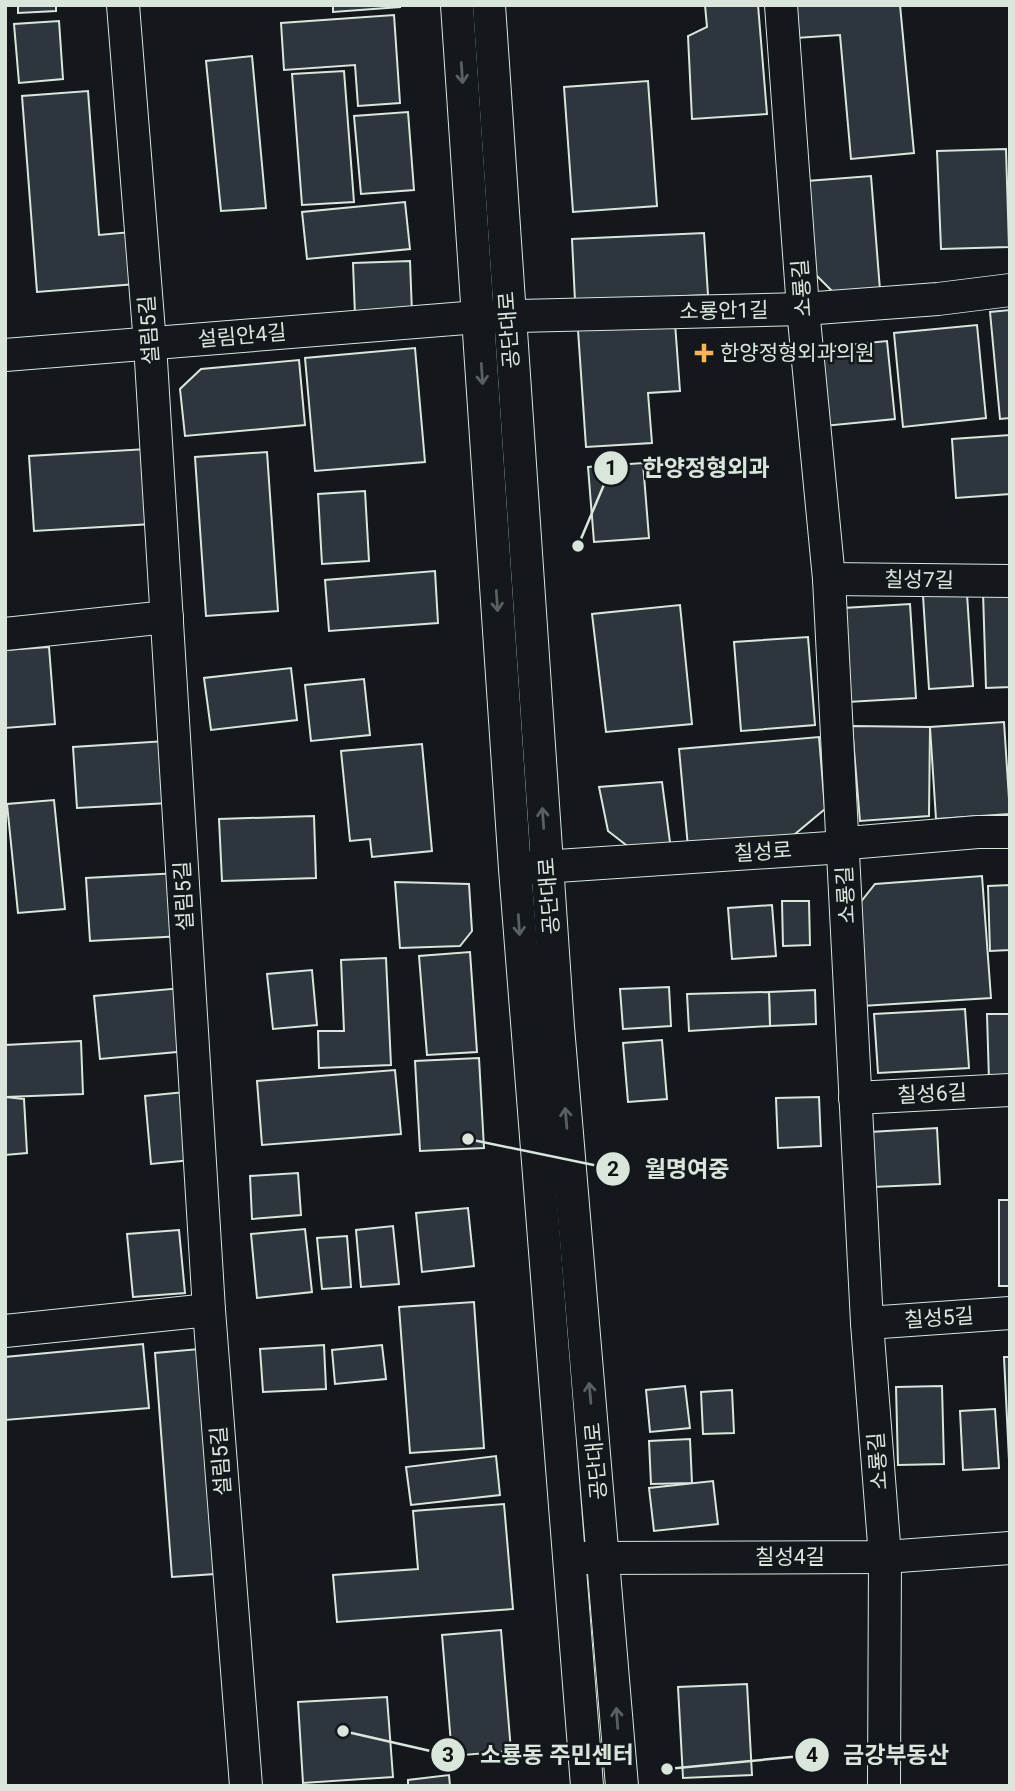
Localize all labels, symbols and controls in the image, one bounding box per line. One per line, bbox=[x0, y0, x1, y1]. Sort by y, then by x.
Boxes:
one-way arrow bbox=[456, 62, 469, 84]
street label: 소룡길 bbox=[788, 258, 816, 318]
street label: 공단대로 bbox=[494, 291, 524, 369]
street label: 설림5길 bbox=[135, 294, 163, 366]
street label: 소룡안1길 bbox=[679, 298, 769, 324]
street label: 설림안4길 bbox=[197, 320, 287, 352]
place label: 한양정형외과의원 bbox=[720, 341, 875, 365]
marker: 한양정형외과의원 bbox=[694, 343, 714, 363]
one-way arrow bbox=[476, 362, 489, 384]
callout: 한양정형외과 bbox=[594, 446, 784, 490]
text: 한양정형외과 bbox=[643, 455, 769, 482]
text: 1 bbox=[605, 456, 617, 480]
street label: 칠성7길 bbox=[884, 567, 954, 593]
one-way arrow bbox=[491, 589, 504, 611]
one-way arrow bbox=[537, 806, 550, 829]
street label: 칠성로 bbox=[733, 838, 793, 866]
street label: 공단대로 bbox=[534, 857, 564, 935]
street label: 설림5길 bbox=[170, 861, 198, 931]
street label: 소룡길 bbox=[832, 865, 860, 925]
one-way arrow bbox=[513, 914, 526, 936]
street label: 칠성6길 bbox=[897, 1080, 967, 1108]
one-way arrow bbox=[559, 1107, 572, 1130]
callout: 월명여중 bbox=[595, 1147, 743, 1191]
text: 월명여중 bbox=[645, 1156, 729, 1183]
text: 2 bbox=[607, 1157, 619, 1181]
street label: 칠성5길 bbox=[903, 1304, 975, 1332]
one-way arrow bbox=[583, 1383, 596, 1405]
street label: 공단대로 bbox=[581, 1421, 611, 1501]
street label: 설림5길 bbox=[207, 1425, 235, 1497]
street label: 소룡길 bbox=[864, 1431, 892, 1491]
street label: 칠성4길 bbox=[755, 1545, 825, 1569]
one-way arrow bbox=[610, 1707, 623, 1729]
callout: 소룡동 주민센터 bbox=[431, 1733, 648, 1777]
callout: 금강부동산 bbox=[794, 1733, 963, 1777]
text: 소룡동 주민센터 bbox=[480, 1742, 634, 1769]
text: 금강부동산 bbox=[843, 1742, 949, 1769]
text: 3 bbox=[442, 1743, 454, 1767]
text: 4 bbox=[806, 1743, 818, 1767]

